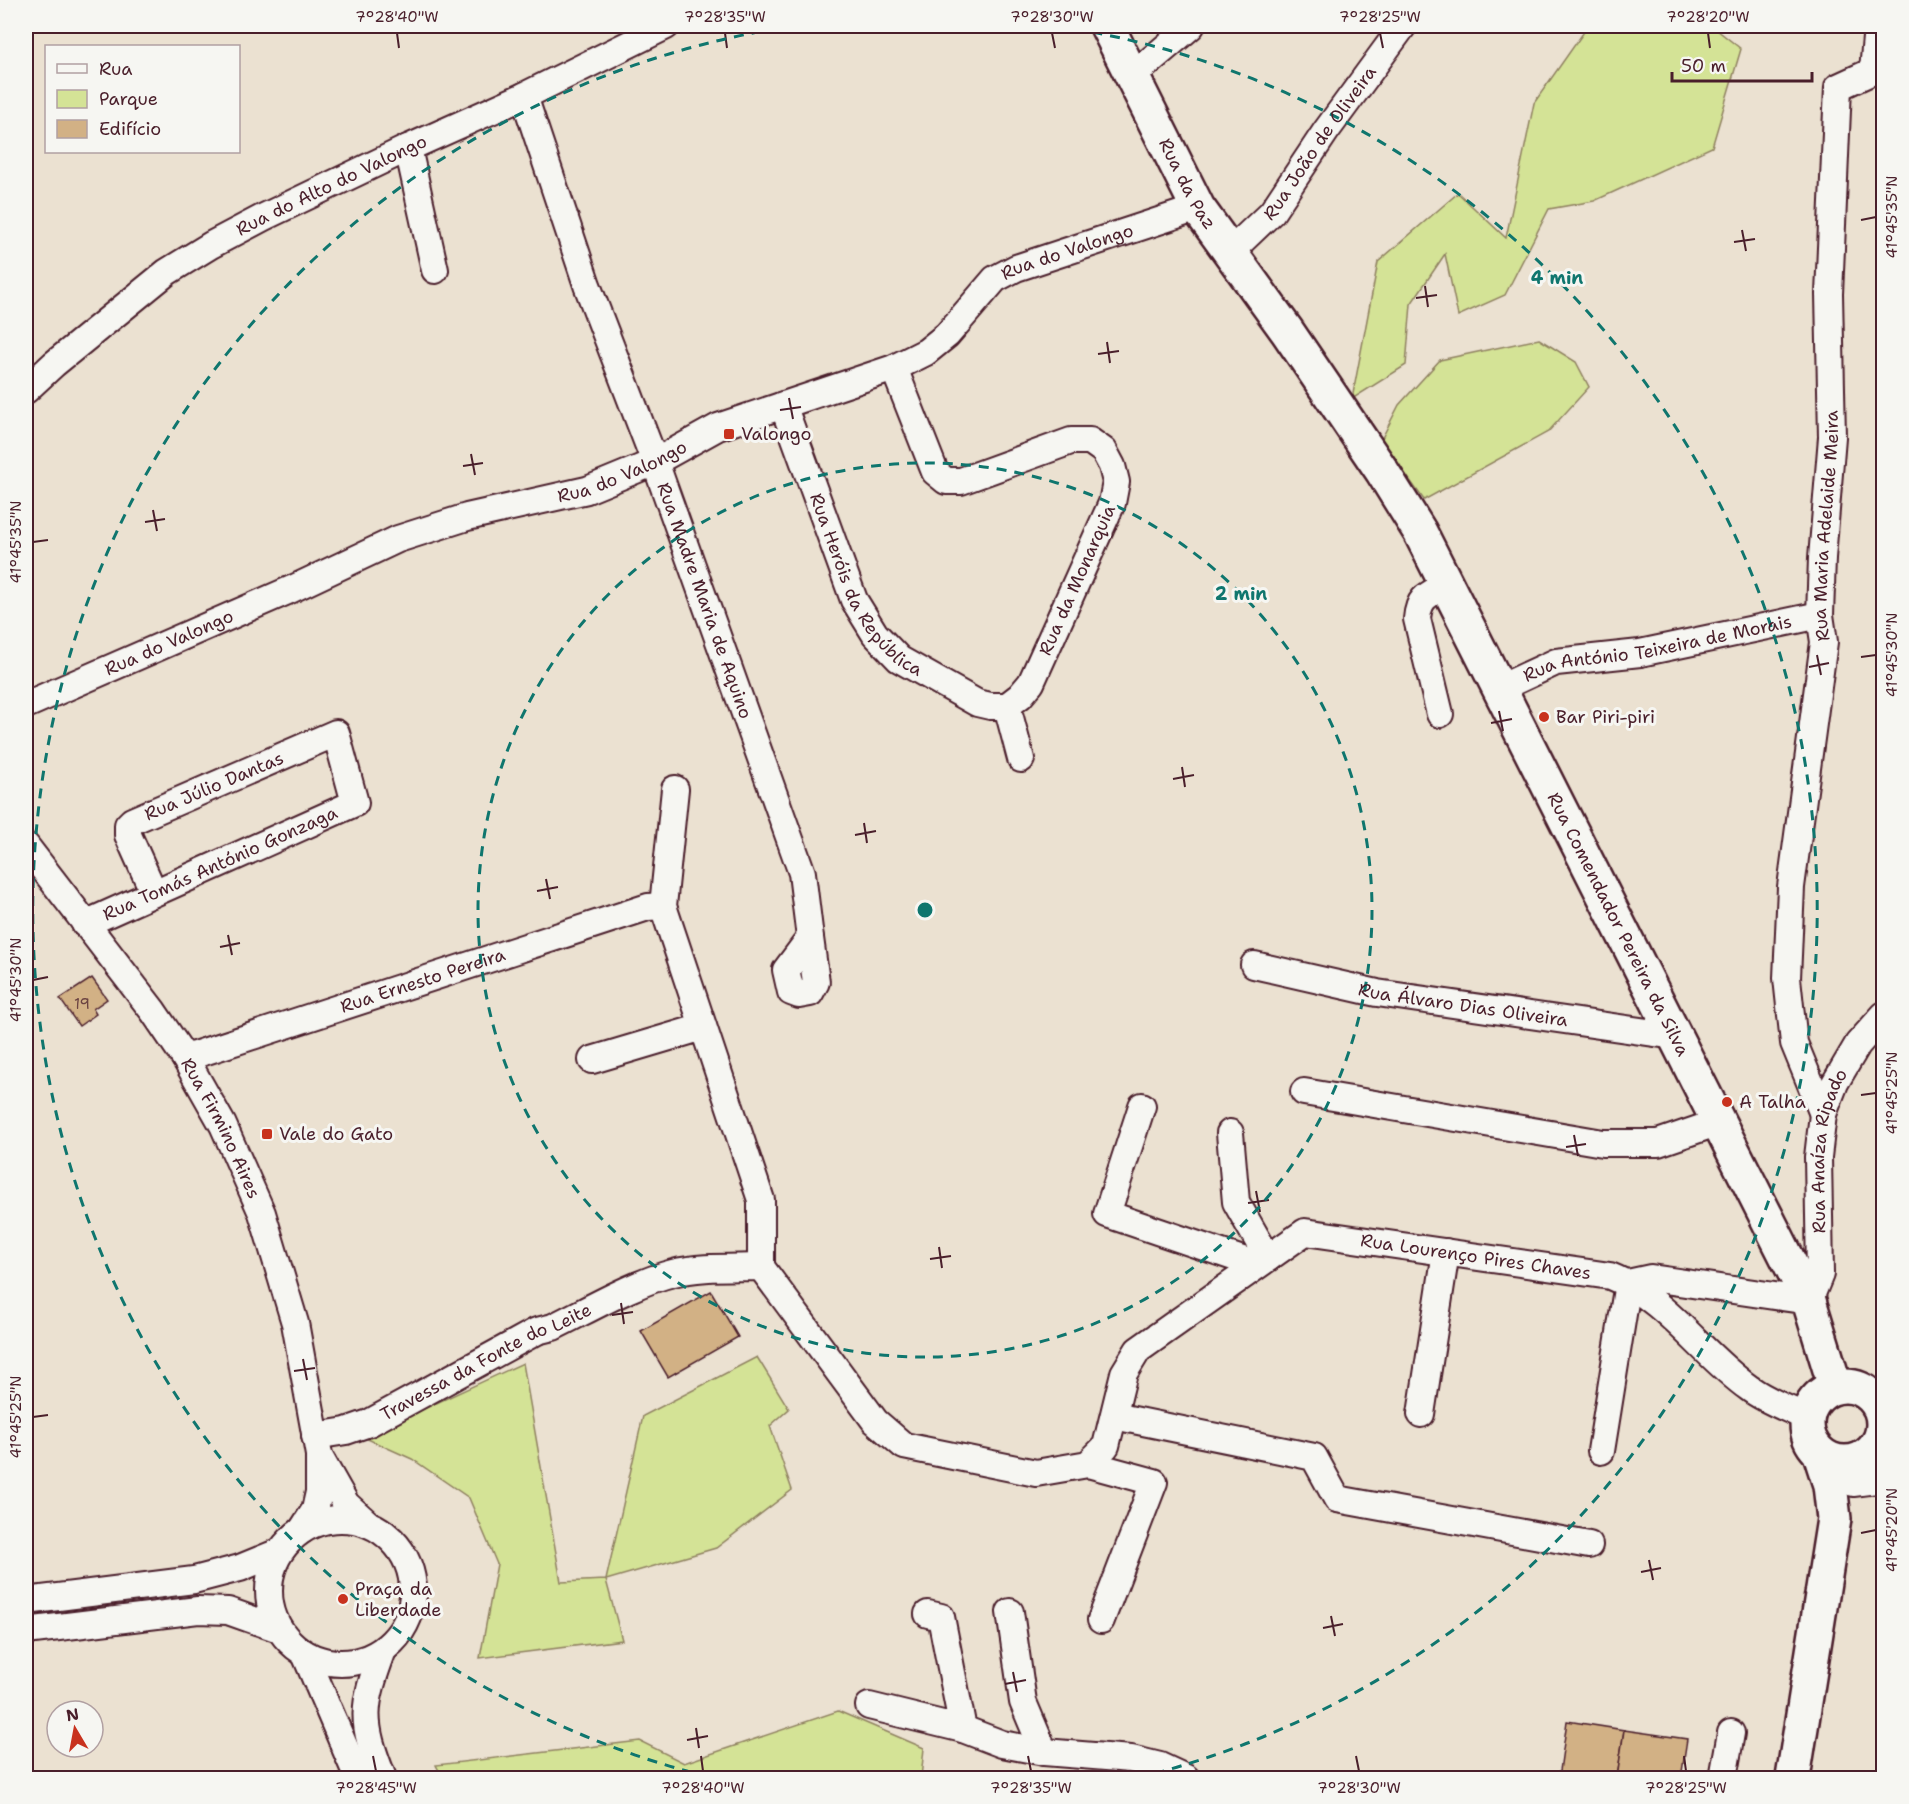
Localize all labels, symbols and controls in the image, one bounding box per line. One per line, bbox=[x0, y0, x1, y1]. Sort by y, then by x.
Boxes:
text: 7°28'40"W bbox=[355, 7, 439, 27]
text: 7°28'35"W bbox=[684, 7, 766, 27]
text: 7°28'30"W bbox=[1010, 7, 1094, 27]
text: 7°28'25"W bbox=[1339, 7, 1421, 27]
text: 7°28'20"W bbox=[1666, 7, 1750, 27]
legend bbox=[45, 45, 240, 153]
scale bar bbox=[1672, 45, 1812, 83]
text: 50 m bbox=[1681, 54, 1726, 78]
text: Rua bbox=[99, 57, 132, 81]
street label: Rua João de Oliveira bbox=[1258, 61, 1382, 226]
text: Parque bbox=[99, 87, 158, 111]
text: Edifício bbox=[99, 117, 161, 141]
street label: Rua do Alto do Valongo bbox=[232, 129, 431, 242]
street label: Rua da Paz bbox=[1153, 134, 1221, 234]
text: 41°45'35"N bbox=[1882, 176, 1902, 258]
street label: Rua do Valongo bbox=[997, 218, 1136, 286]
text: 4 min bbox=[1531, 266, 1583, 290]
street label: Rua Maria Adelaide Meira bbox=[1808, 410, 1844, 643]
place label: Valongo bbox=[741, 422, 811, 446]
marker: Valongo bbox=[722, 427, 736, 441]
street label: Rua do Valongo bbox=[555, 435, 691, 508]
street label: Rua Madre Maria de Aquino bbox=[651, 479, 758, 722]
street label: Rua Heróis da República bbox=[804, 490, 927, 682]
text: 41°45'35"N bbox=[6, 501, 26, 583]
street label: Rua da Monarquia bbox=[1033, 501, 1121, 659]
text: 2 min bbox=[1215, 582, 1267, 606]
street label: Rua do Valongo bbox=[101, 604, 237, 681]
street label: Rua António Teixeira de Morais bbox=[1519, 609, 1794, 688]
text: 41°45'30"N bbox=[1882, 613, 1902, 697]
place label: Bar Piri-piri bbox=[1556, 705, 1655, 729]
marker: Bar Piri-piri bbox=[1537, 710, 1551, 724]
street label: Rua Júlio Dantas bbox=[141, 746, 287, 826]
street label: Rua Comendador Pereira da Silva bbox=[1542, 788, 1695, 1060]
street label: Rua Tomás António Gonzaga bbox=[99, 800, 341, 926]
centre of rings bbox=[915, 900, 935, 920]
text: 41°45'30"N bbox=[6, 938, 26, 1022]
street label: Rua Ernesto Pereira bbox=[337, 942, 508, 1019]
street label: Rua Álvaro Dias Oliveira bbox=[1356, 977, 1569, 1032]
house number: 19 bbox=[74, 994, 90, 1014]
text: 41°45'25"N bbox=[1882, 1051, 1902, 1135]
street label: Rua Firmino Aires bbox=[175, 1054, 266, 1202]
street label: Rua Anaíza Ripado bbox=[1806, 1064, 1853, 1234]
place label: A Talha bbox=[1739, 1090, 1806, 1114]
marker: A Talha bbox=[1720, 1095, 1734, 1109]
place label: Vale do Gato bbox=[279, 1122, 393, 1146]
marker: Vale do Gato bbox=[260, 1127, 274, 1141]
street label: Rua Lourenço Pires Chaves bbox=[1359, 1228, 1593, 1285]
street label: Travessa da Fonte do Leite bbox=[376, 1297, 596, 1426]
text: 41°45'25"N bbox=[6, 1375, 26, 1459]
text: 41°45'20"N bbox=[1882, 1488, 1902, 1572]
place label: Praça da Liberdade bbox=[355, 1577, 441, 1622]
marker: Praça da Liberdade bbox=[336, 1592, 350, 1606]
north arrow bbox=[45, 1699, 105, 1759]
text: N bbox=[64, 1703, 81, 1726]
text: 7°28'45"W bbox=[335, 1778, 417, 1798]
text: 7°28'40"W bbox=[661, 1778, 745, 1798]
text: 7°28'35"W bbox=[990, 1778, 1072, 1798]
text: 7°28'30"W bbox=[1317, 1778, 1401, 1798]
text: 7°28'25"W bbox=[1645, 1778, 1727, 1798]

